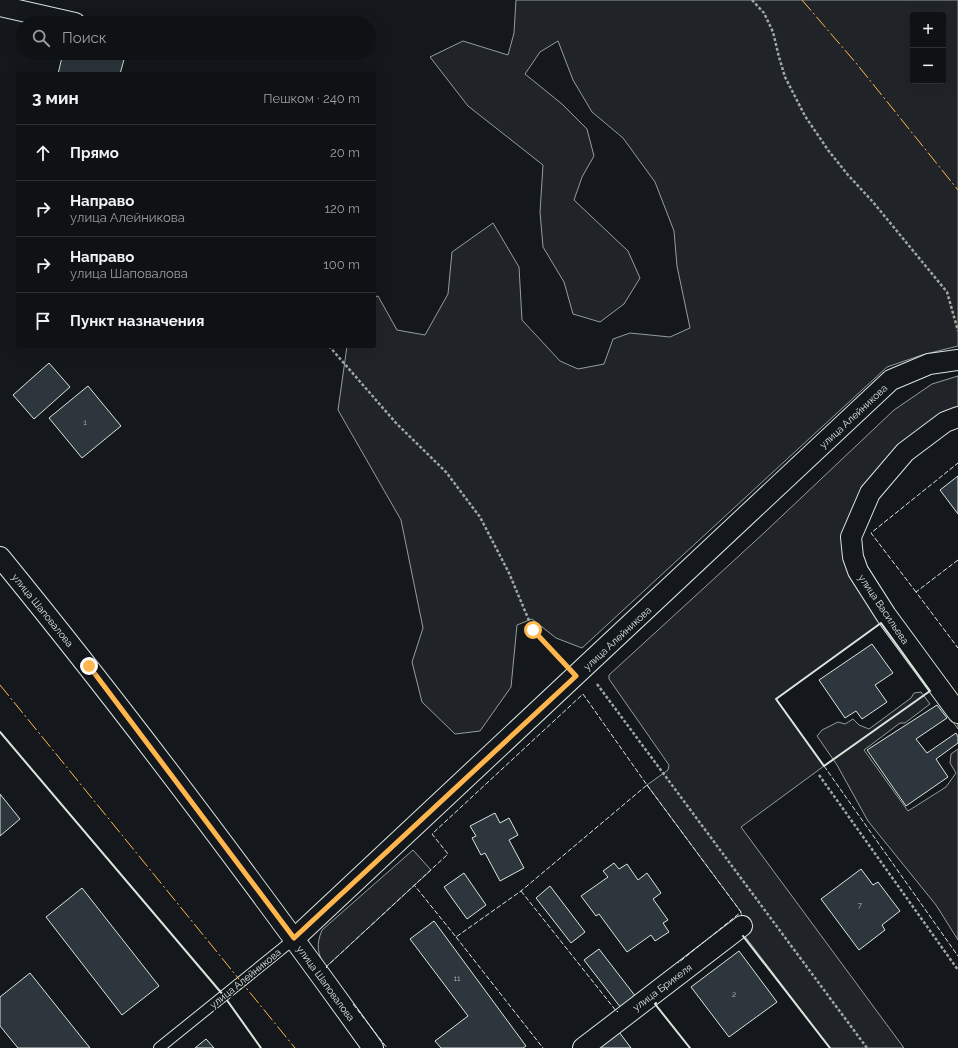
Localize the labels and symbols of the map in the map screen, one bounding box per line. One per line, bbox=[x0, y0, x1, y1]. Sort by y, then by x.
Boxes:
street label: улица Алейникова bbox=[817, 382, 889, 450]
house number: 1 bbox=[83, 417, 87, 427]
street label: улица Шаповалова bbox=[10, 572, 75, 649]
street label: улица Васильева bbox=[856, 572, 911, 646]
street label: улица Алейникова bbox=[581, 604, 653, 672]
route start bbox=[524, 621, 542, 639]
route end bbox=[80, 657, 98, 675]
house number: 7 bbox=[858, 900, 863, 910]
street label: улица Шаповалова bbox=[294, 943, 357, 1023]
street label: улица Алейникова bbox=[208, 946, 283, 1010]
street label: улица Брикеля bbox=[631, 962, 694, 1013]
house number: 11 bbox=[454, 973, 461, 983]
house number: 2 bbox=[732, 989, 736, 999]

